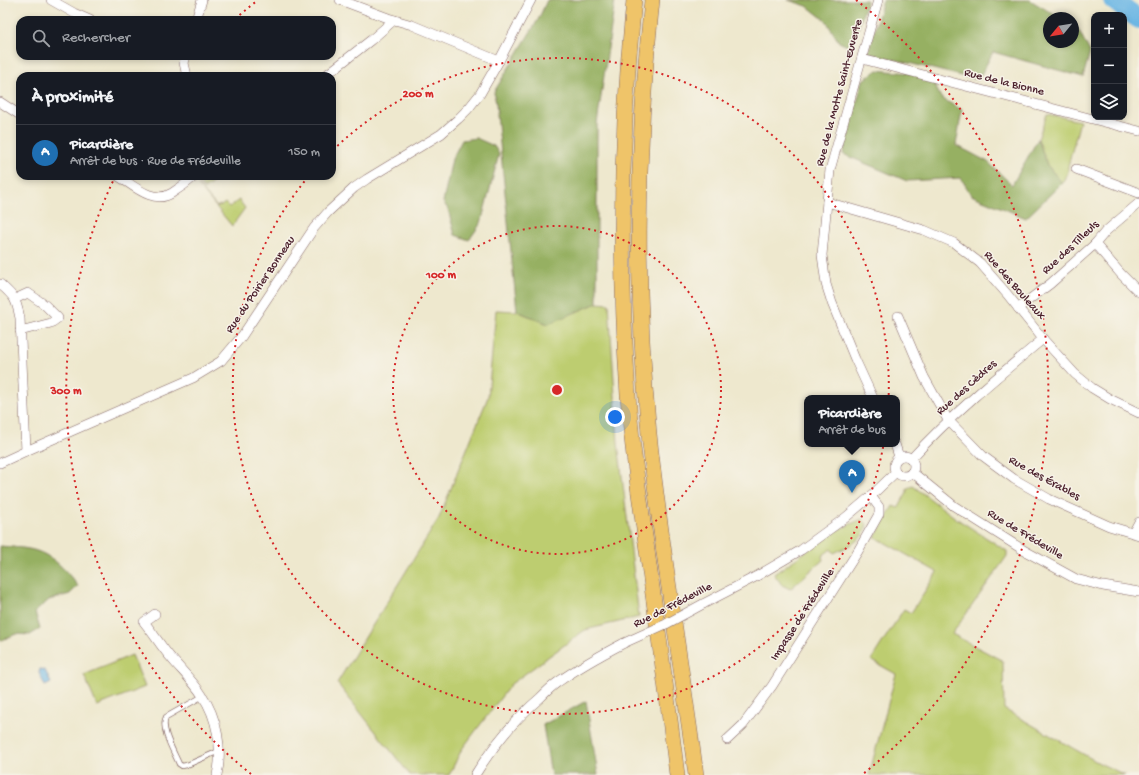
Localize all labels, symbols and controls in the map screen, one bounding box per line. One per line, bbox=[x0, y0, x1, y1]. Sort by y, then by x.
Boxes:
north arrow bbox=[1043, 12, 1079, 48]
map controls bbox=[1091, 12, 1127, 120]
button: + bbox=[1091, 12, 1127, 48]
search box bbox=[16, 16, 336, 60]
street label: Rue de la Motte Saint-Euverte bbox=[814, 17, 867, 168]
icon: search bbox=[30, 27, 52, 49]
text: Rechercher bbox=[62, 29, 130, 47]
button: − bbox=[1091, 48, 1127, 84]
street label: Rue de la Bionne bbox=[963, 66, 1046, 100]
button: layers bbox=[1091, 84, 1127, 120]
text: À proximité bbox=[32, 88, 113, 108]
text: 200 m bbox=[403, 88, 434, 102]
text: Picardière bbox=[70, 136, 133, 154]
text: A bbox=[41, 145, 49, 160]
text: 150 m bbox=[288, 145, 320, 160]
text: Arrêt de bus · Rue de Frédeville bbox=[70, 154, 241, 169]
street label: Rue des Tilleuls bbox=[1040, 218, 1103, 278]
street label: Rue du Poirier Bonneau bbox=[223, 233, 299, 336]
street label: Rue des Bouleaux bbox=[980, 249, 1048, 324]
text: 100 m bbox=[425, 269, 456, 283]
street label: Rue des Cèdres bbox=[934, 357, 1000, 419]
centre of rings bbox=[550, 383, 564, 397]
text: 300 m bbox=[49, 385, 82, 399]
popup bbox=[804, 395, 900, 447]
text: Picardière bbox=[818, 405, 882, 423]
your location bbox=[605, 407, 625, 427]
text: Arrêt de bus bbox=[818, 423, 886, 438]
street label: Rue des Érables bbox=[1006, 454, 1083, 505]
pin: A bbox=[839, 460, 865, 493]
street label: Rue de Frédeville bbox=[984, 507, 1066, 564]
street label: Impasse de Frédeville bbox=[768, 566, 838, 664]
street label: Rue de Frédeville bbox=[631, 580, 715, 632]

